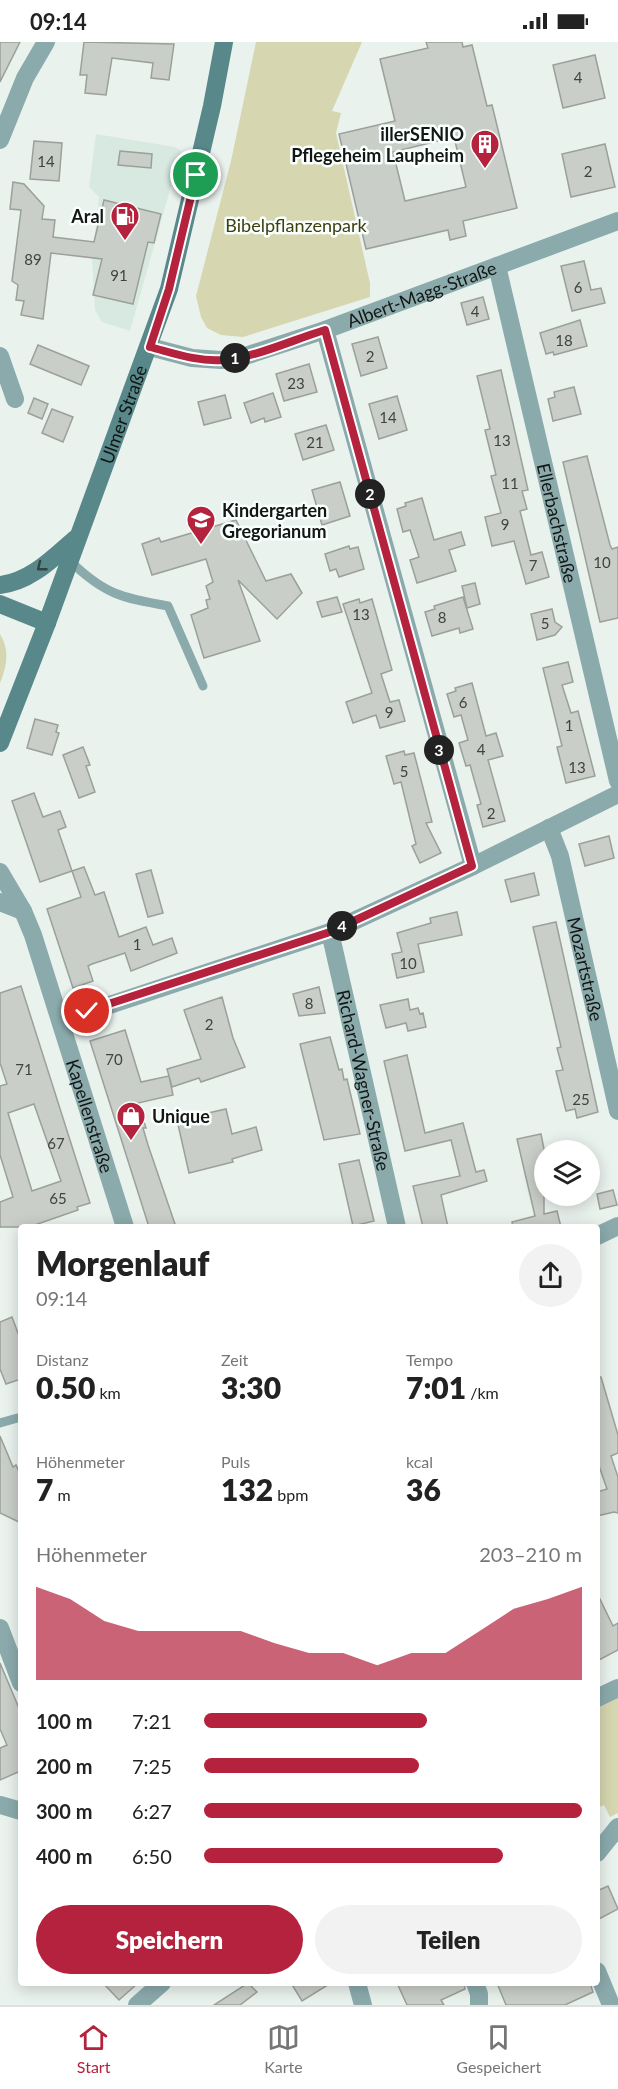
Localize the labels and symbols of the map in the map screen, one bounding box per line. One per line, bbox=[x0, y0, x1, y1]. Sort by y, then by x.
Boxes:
house number: 4 bbox=[574, 68, 583, 86]
place label: illerSENIO Pflegeheim Laupheim bbox=[291, 123, 464, 166]
building icon: illerSENIO Pflegeheim Laupheim bbox=[469, 128, 501, 170]
pin bbox=[170, 149, 221, 200]
house number: 14 bbox=[37, 152, 55, 170]
house number: 2 bbox=[584, 162, 592, 180]
fuel station icon: Aral bbox=[109, 200, 141, 242]
place label: Aral bbox=[70, 205, 104, 227]
park label: Bibelpflanzenpark bbox=[225, 214, 368, 236]
house number: 89 bbox=[24, 250, 42, 268]
street label: Albert-Magg-Straße bbox=[344, 256, 499, 332]
house number: 91 bbox=[110, 266, 128, 284]
house number: 6 bbox=[574, 278, 583, 296]
house number: 4 bbox=[471, 302, 480, 320]
house number: 18 bbox=[555, 331, 573, 349]
pin: 1 bbox=[220, 343, 250, 373]
house number: 2 bbox=[366, 347, 374, 365]
street label: Ulmer Straße bbox=[95, 362, 151, 467]
house number: 23 bbox=[287, 374, 305, 392]
house number: 14 bbox=[379, 408, 397, 426]
house number: 13 bbox=[493, 431, 511, 449]
house number: 21 bbox=[306, 433, 324, 451]
street label: Ellerbachstraße bbox=[533, 461, 582, 585]
house number: 11 bbox=[501, 474, 519, 492]
pin: 2 bbox=[355, 479, 385, 509]
place label: Kindergarten Gregorianum bbox=[222, 499, 327, 542]
school or university icon: Kindergarten Gregorianum bbox=[185, 504, 217, 546]
house number: 9 bbox=[501, 515, 509, 533]
house number: 10 bbox=[593, 553, 611, 571]
house number: 7 bbox=[529, 556, 538, 574]
one-way arrow bbox=[37, 560, 48, 571]
house number: 13 bbox=[352, 605, 370, 623]
house number: 8 bbox=[438, 608, 446, 626]
house number: 5 bbox=[541, 614, 549, 632]
house number: 6 bbox=[459, 693, 468, 711]
house number: 9 bbox=[385, 703, 393, 721]
house number: 1 bbox=[565, 716, 573, 734]
pin: 3 bbox=[424, 735, 454, 765]
house number: 4 bbox=[477, 740, 486, 758]
house number: 13 bbox=[568, 758, 586, 776]
house number: 5 bbox=[400, 762, 408, 780]
house number: 2 bbox=[487, 804, 495, 822]
pin: 4 bbox=[327, 911, 357, 941]
street label: Mozartstraße bbox=[563, 915, 608, 1023]
house number: 1 bbox=[133, 935, 141, 953]
house number: 10 bbox=[399, 954, 417, 972]
pin bbox=[61, 985, 112, 1036]
street label: Richard-Wagner-Straße bbox=[332, 987, 395, 1173]
house number: 8 bbox=[305, 994, 313, 1012]
house number: 2 bbox=[205, 1015, 213, 1033]
house number: 70 bbox=[105, 1050, 123, 1068]
street label: Kapellenstraße bbox=[62, 1056, 118, 1176]
house number: 71 bbox=[15, 1060, 33, 1078]
house number: 25 bbox=[572, 1090, 590, 1108]
shop icon: Unique bbox=[115, 1100, 147, 1142]
place label: Unique bbox=[152, 1105, 210, 1127]
house number: 67 bbox=[47, 1134, 65, 1152]
house number: 65 bbox=[49, 1189, 67, 1207]

